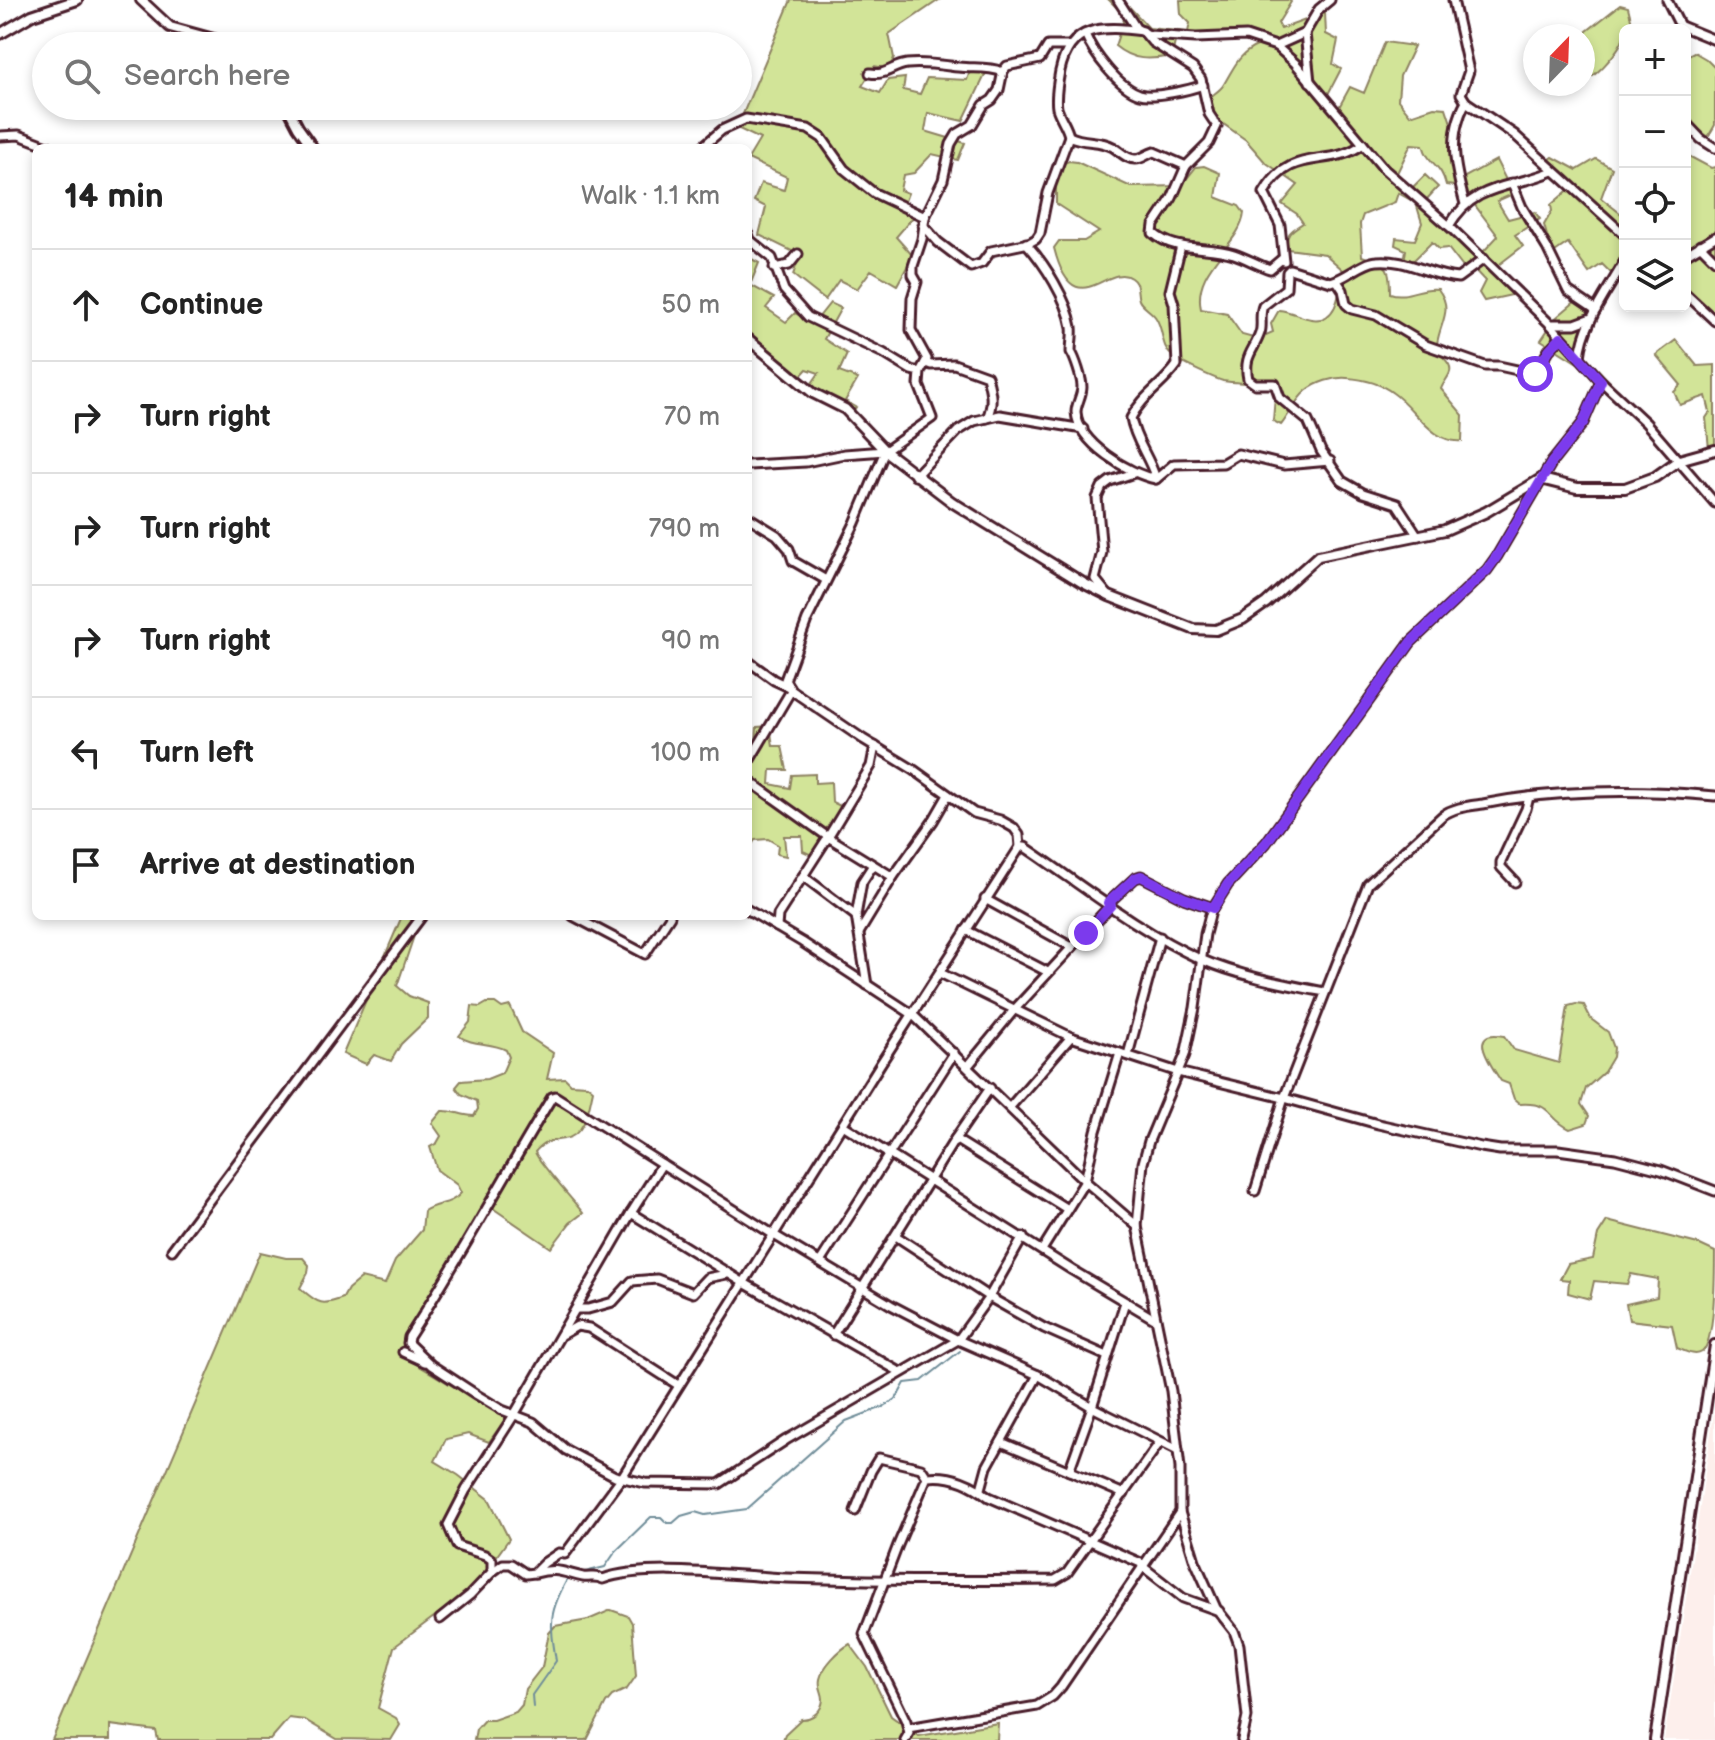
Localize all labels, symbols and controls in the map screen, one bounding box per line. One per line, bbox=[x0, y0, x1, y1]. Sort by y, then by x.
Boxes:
north arrow bbox=[1523, 24, 1595, 96]
map controls bbox=[1619, 24, 1691, 312]
button: + bbox=[1619, 24, 1691, 96]
search box bbox=[32, 32, 752, 120]
icon: search bbox=[60, 54, 104, 98]
text: Search here bbox=[124, 58, 290, 94]
button: − bbox=[1619, 96, 1691, 168]
button: locate bbox=[1619, 168, 1691, 240]
text: 14 min bbox=[64, 176, 164, 217]
text: Walk · 1.1 km bbox=[581, 181, 720, 212]
button: layers bbox=[1619, 240, 1691, 312]
icon: ahead bbox=[64, 283, 108, 327]
text: Continue bbox=[140, 287, 263, 323]
text: 50 m bbox=[661, 290, 720, 321]
route start bbox=[1517, 356, 1553, 392]
icon: right bbox=[64, 395, 108, 439]
text: Turn right bbox=[140, 399, 271, 435]
text: 70 m bbox=[663, 402, 720, 433]
icon: right bbox=[64, 507, 108, 551]
text: Turn right bbox=[140, 511, 271, 547]
text: 790 m bbox=[648, 514, 720, 545]
icon: right bbox=[64, 619, 108, 663]
text: Turn right bbox=[140, 623, 271, 659]
text: 90 m bbox=[661, 626, 720, 657]
icon: left bbox=[64, 731, 108, 775]
text: Turn left bbox=[140, 735, 254, 771]
text: 100 m bbox=[651, 738, 720, 769]
icon: arrive bbox=[64, 843, 108, 887]
text: Arrive at destination bbox=[140, 847, 416, 883]
route end bbox=[1068, 915, 1104, 951]

